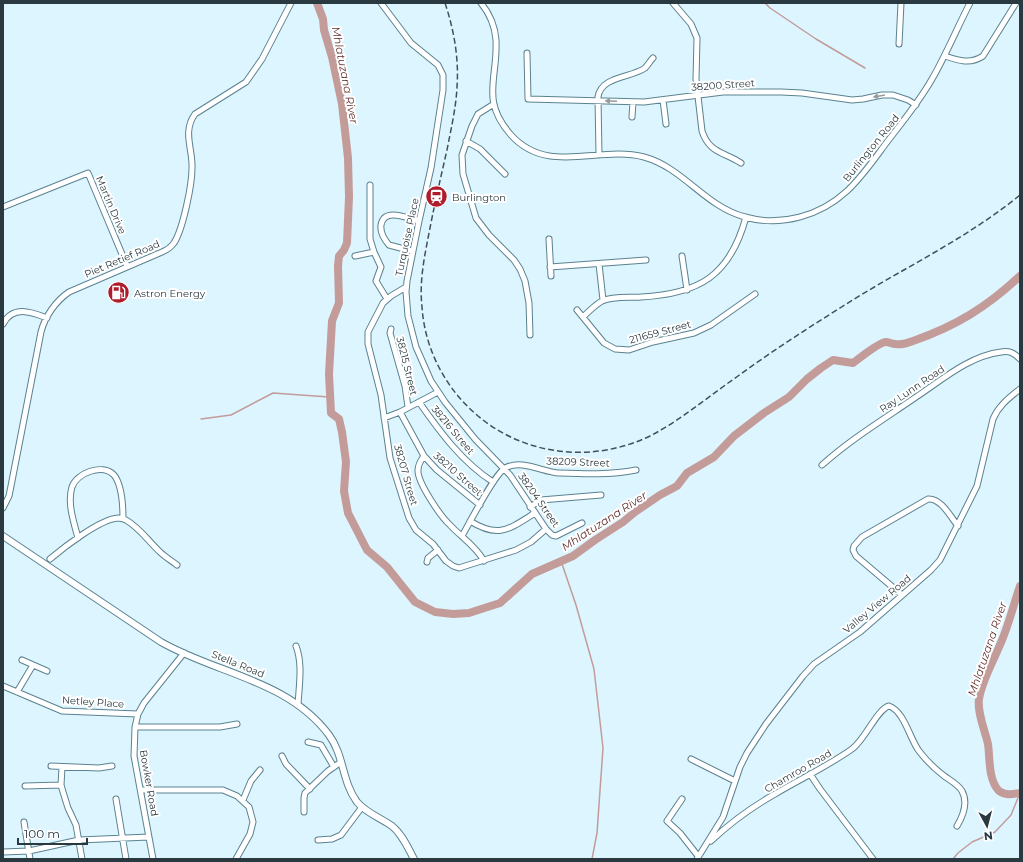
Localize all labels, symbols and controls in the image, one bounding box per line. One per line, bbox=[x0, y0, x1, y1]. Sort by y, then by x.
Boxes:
water label: Mhlatuzana River bbox=[329, 25, 361, 125]
street label: 38200 Street bbox=[691, 76, 755, 94]
one-way arrow bbox=[873, 93, 885, 99]
one-way arrow bbox=[605, 97, 617, 104]
street label: Burlington Road bbox=[840, 112, 902, 184]
street label: Martin Drive bbox=[93, 174, 129, 236]
station icon: Burlington bbox=[423, 184, 449, 210]
place label: Burlington bbox=[452, 191, 506, 204]
street label: Turquoise Place bbox=[392, 197, 422, 277]
street label: Piet Retief Road bbox=[82, 237, 162, 281]
fuel station icon: Astron Energy bbox=[105, 280, 131, 306]
place label: Astron Energy bbox=[134, 287, 206, 300]
street label: 211659 Street bbox=[628, 317, 692, 347]
street label: 38215 Street bbox=[393, 335, 421, 397]
street label: Ray Lunn Road bbox=[877, 362, 947, 416]
street label: 38216 Street bbox=[429, 403, 477, 457]
street label: 38207 Street bbox=[391, 443, 421, 507]
street label: 38210 Street bbox=[431, 449, 485, 499]
street label: 38209 Street bbox=[546, 454, 610, 470]
street label: 38204 Street bbox=[515, 470, 563, 530]
water label: Mhlatuzana River bbox=[559, 488, 650, 554]
street label: Valley View Road bbox=[840, 572, 914, 636]
water label: Mhlatuzana River bbox=[964, 599, 1010, 698]
street label: Stella Road bbox=[210, 647, 266, 681]
street label: Netley Place bbox=[61, 693, 125, 711]
street label: Chamroo Road bbox=[762, 746, 834, 796]
street label: Bowker Road bbox=[137, 749, 161, 817]
north arrow bbox=[967, 806, 1007, 846]
scale bar bbox=[18, 820, 87, 846]
text: 100 m bbox=[24, 826, 60, 841]
text: N bbox=[983, 828, 993, 843]

